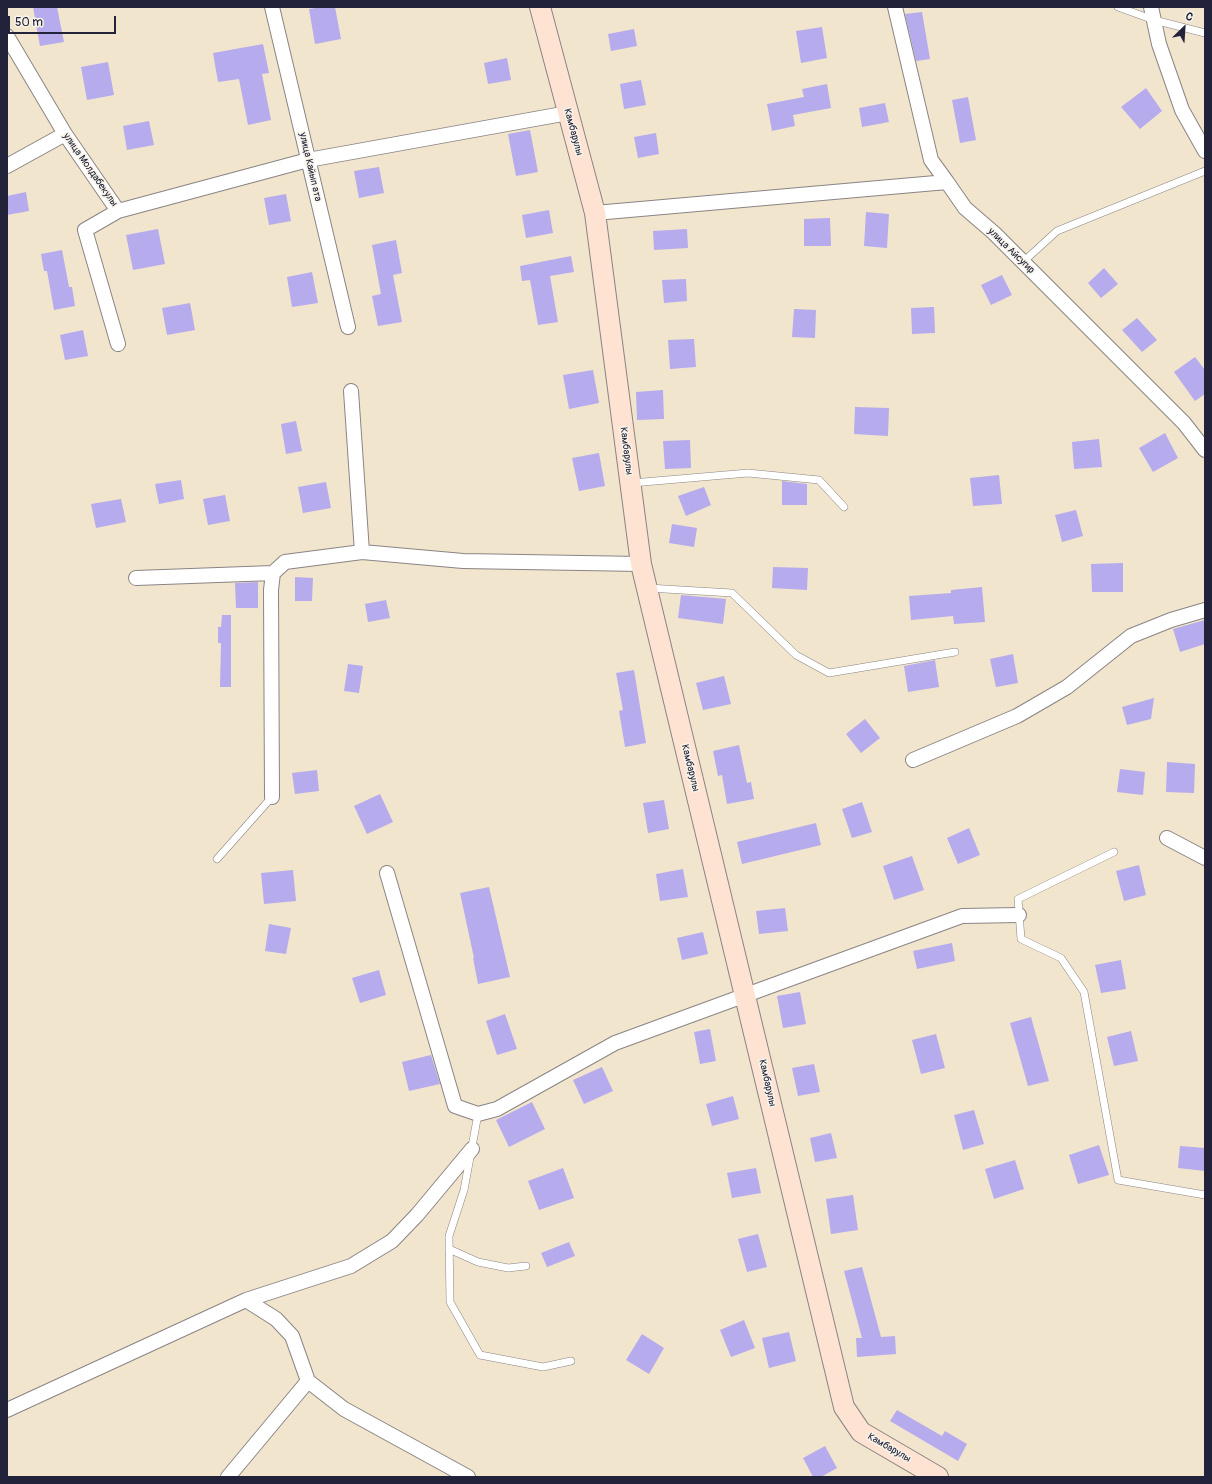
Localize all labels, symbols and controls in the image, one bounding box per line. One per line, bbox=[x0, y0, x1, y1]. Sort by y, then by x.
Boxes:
scale bar bbox=[10, 8, 118, 34]
north arrow bbox=[1164, 8, 1204, 48]
text: С bbox=[1183, 9, 1195, 24]
text: 50 m bbox=[15, 15, 43, 30]
street label: Камбарулы bbox=[561, 107, 585, 157]
street label: улица Молдабекулы bbox=[60, 131, 120, 209]
street label: улица Кайып ата bbox=[296, 131, 324, 203]
street label: улица Айсугир bbox=[985, 226, 1037, 276]
street label: Камбарулы bbox=[617, 426, 635, 476]
street label: Камбарулы bbox=[678, 743, 702, 793]
street label: Камбарулы bbox=[756, 1058, 778, 1108]
street label: Камбарулы bbox=[865, 1431, 913, 1465]

